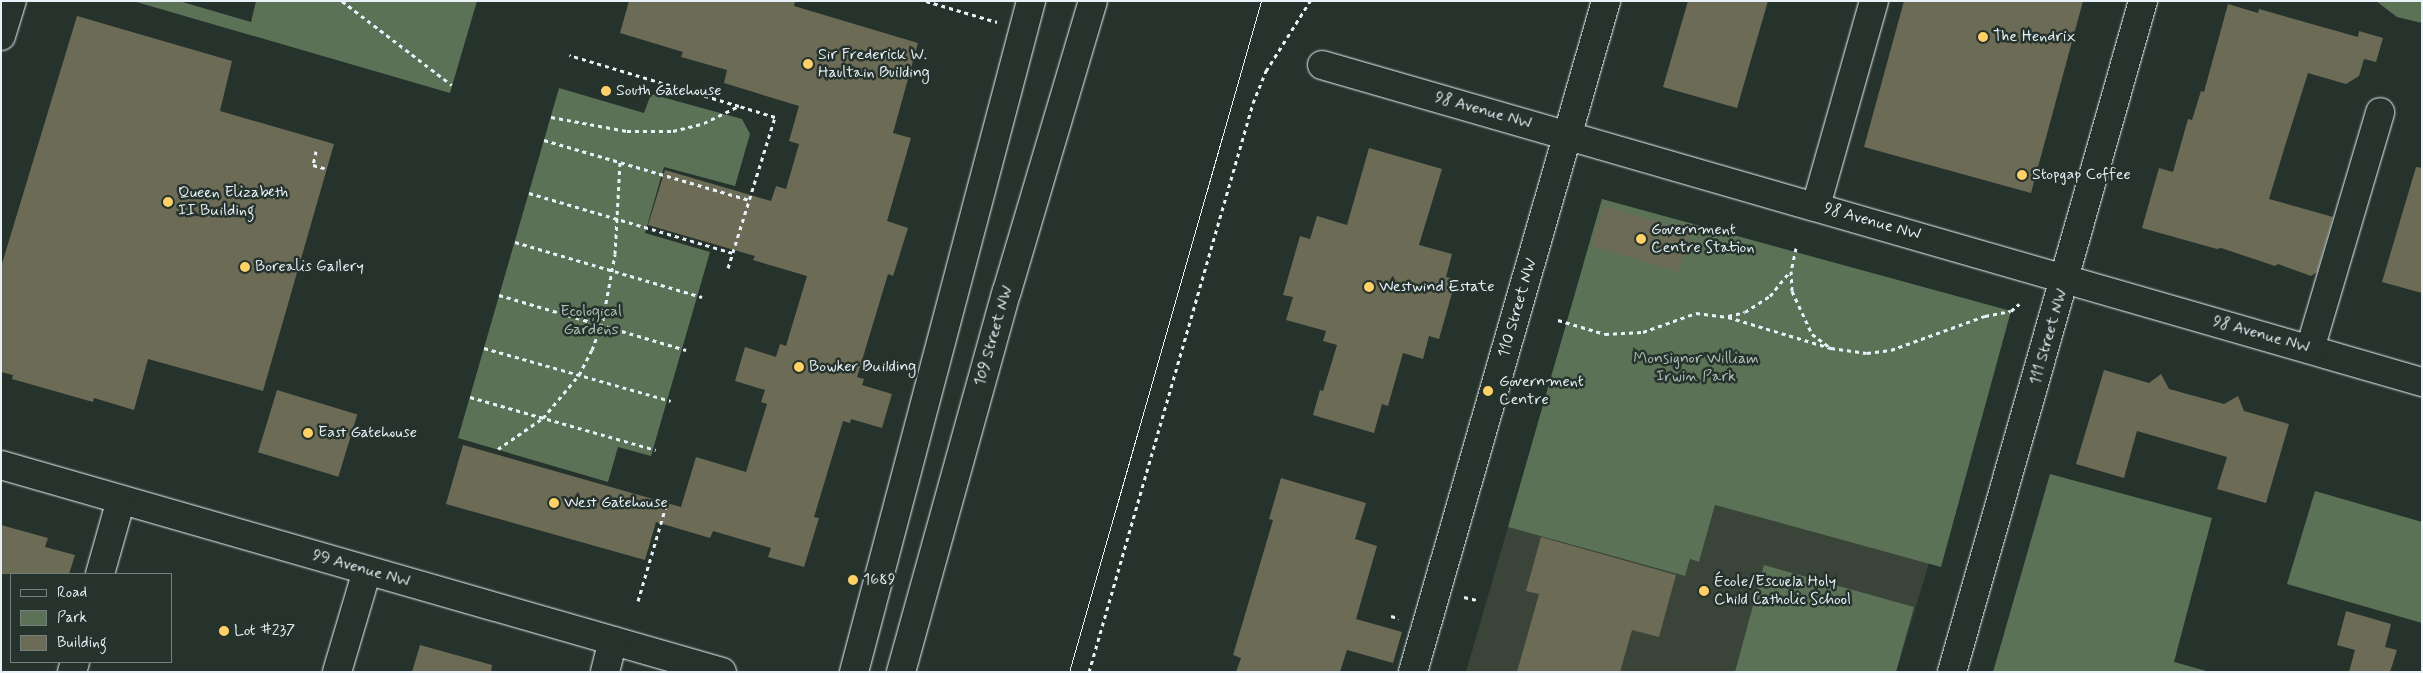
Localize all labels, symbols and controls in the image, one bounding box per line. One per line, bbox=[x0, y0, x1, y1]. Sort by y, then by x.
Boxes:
place label: The Hendrix bbox=[1993, 27, 2075, 47]
marker: The Hendrix bbox=[1977, 31, 1989, 43]
place label: Sir Frederick W. Haultain Building bbox=[818, 45, 932, 83]
marker: Sir Frederick W. Haultain Building bbox=[802, 58, 814, 70]
place label: South Gatehouse bbox=[616, 81, 722, 101]
marker: South Gatehouse bbox=[600, 85, 612, 97]
street label: 98 Avenue NW bbox=[1433, 88, 1533, 134]
place label: Stopgap Coffee bbox=[2032, 165, 2132, 185]
marker: Stopgap Coffee bbox=[2016, 169, 2028, 181]
place label: Queen Elizabeth II Building bbox=[178, 183, 288, 221]
marker: Queen Elizabeth II Building bbox=[162, 196, 174, 208]
street label: 98 Avenue NW bbox=[1822, 199, 1922, 245]
place label: Government Centre Station bbox=[1651, 220, 1752, 258]
marker: Government Centre Station bbox=[1635, 233, 1647, 245]
street label: 110 Street NW bbox=[1495, 256, 1541, 360]
place label: Borealis Gallery bbox=[255, 257, 364, 277]
marker: Borealis Gallery bbox=[239, 261, 251, 273]
place label: Westwind Estate bbox=[1379, 277, 1492, 297]
marker: Westwind Estate bbox=[1363, 281, 1375, 293]
street label: 109 Street NW bbox=[971, 284, 1017, 388]
street label: 111 Street NW bbox=[2026, 287, 2072, 387]
park label: Ecological Gardens bbox=[560, 302, 622, 340]
street label: 98 Avenue NW bbox=[2211, 312, 2311, 358]
park label: Monsignor William Irwin Park bbox=[1633, 349, 1759, 387]
place label: Bowker Building bbox=[809, 357, 916, 377]
marker: Bowker Building bbox=[793, 361, 805, 373]
place label: Government Centre bbox=[1499, 372, 1584, 410]
marker: Government Centre bbox=[1481, 384, 1495, 398]
place label: East Gatehouse bbox=[318, 423, 417, 443]
marker: East Gatehouse bbox=[302, 427, 314, 439]
place label: West Gatehouse bbox=[564, 493, 668, 513]
marker: West Gatehouse bbox=[548, 497, 560, 509]
street label: 99 Avenue NW bbox=[310, 546, 412, 592]
place label: 1689 bbox=[863, 570, 895, 590]
place label: École/Escuela Holy Child Catholic School bbox=[1714, 572, 1854, 610]
legend bbox=[10, 573, 172, 663]
marker: 1689 bbox=[847, 574, 859, 586]
text: Road bbox=[57, 583, 87, 603]
marker: École/Escuela Holy Child Catholic School bbox=[1698, 585, 1710, 597]
text: Park bbox=[57, 608, 87, 628]
place label: Lot #237 bbox=[234, 621, 295, 641]
marker: Lot #237 bbox=[218, 625, 230, 637]
text: Building bbox=[57, 633, 107, 653]

